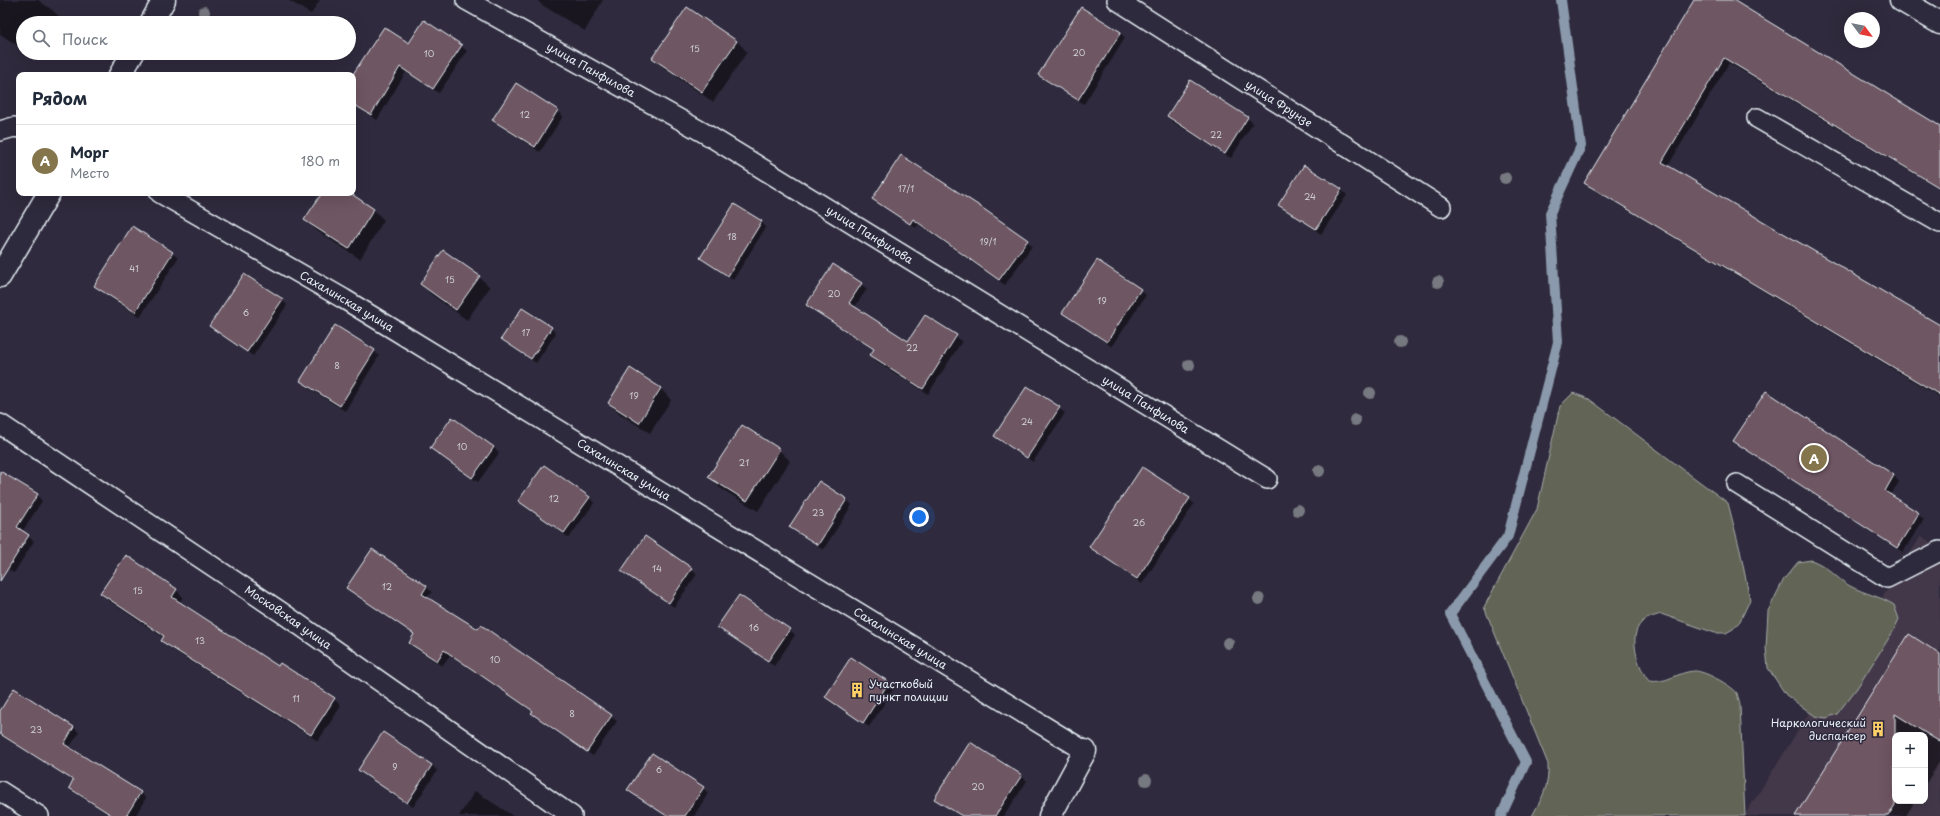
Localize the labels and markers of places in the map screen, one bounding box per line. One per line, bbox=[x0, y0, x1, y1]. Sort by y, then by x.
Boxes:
pin: A bbox=[1801, 443, 1827, 473]
place label: Участковый пункт полиции bbox=[869, 675, 948, 705]
building icon: Участковый пункт полиции bbox=[848, 681, 866, 699]
place label: Наркологический диспансер bbox=[1771, 714, 1866, 744]
building icon: Наркологический диспансер bbox=[1869, 720, 1887, 738]

